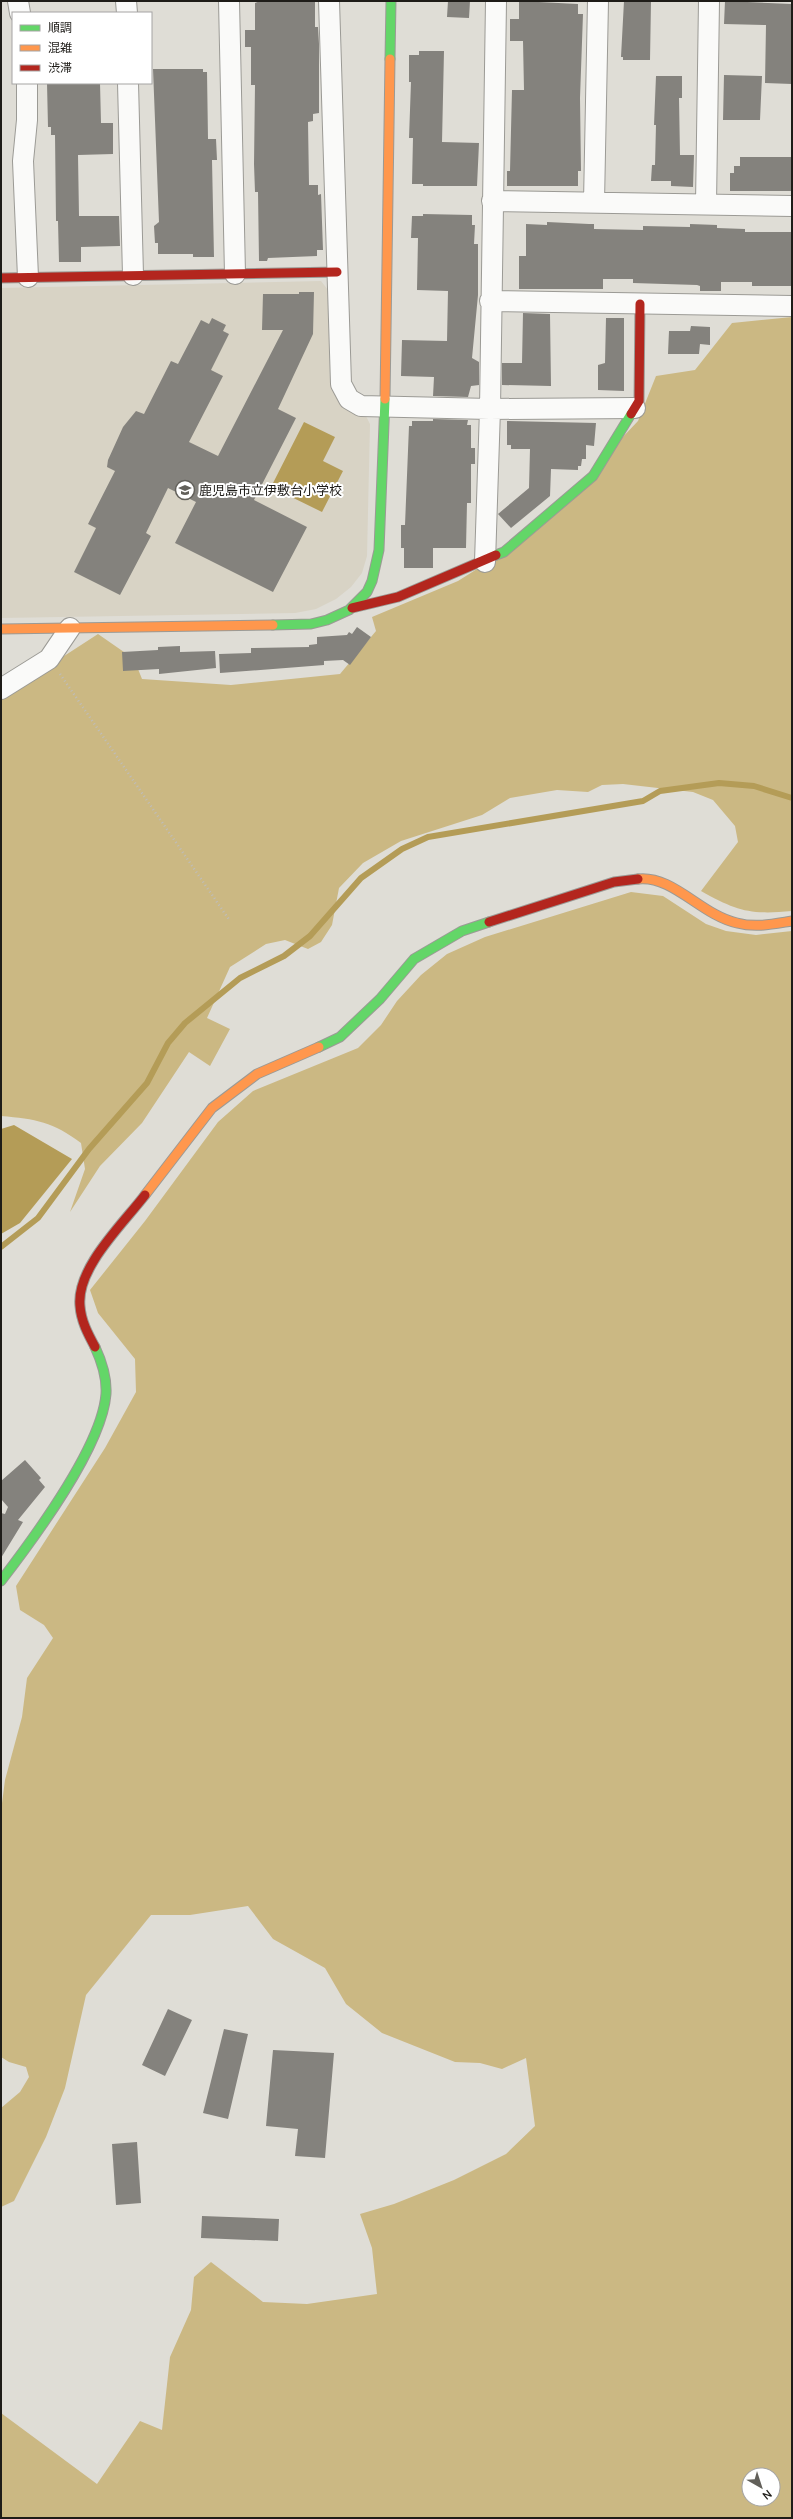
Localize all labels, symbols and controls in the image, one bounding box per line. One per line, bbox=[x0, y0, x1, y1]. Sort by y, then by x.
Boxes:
legend bbox=[12, 12, 152, 84]
text: 順調 bbox=[48, 19, 72, 36]
text: 混雑 bbox=[48, 39, 72, 56]
text: 渋滞 bbox=[48, 59, 72, 76]
school or university icon: 鹿児島市立伊敷台小学校 bbox=[174, 479, 196, 501]
place label: 鹿児島市立伊敷台小学校 bbox=[199, 481, 342, 499]
north arrow bbox=[741, 2467, 781, 2507]
text: N bbox=[760, 2487, 775, 2504]

